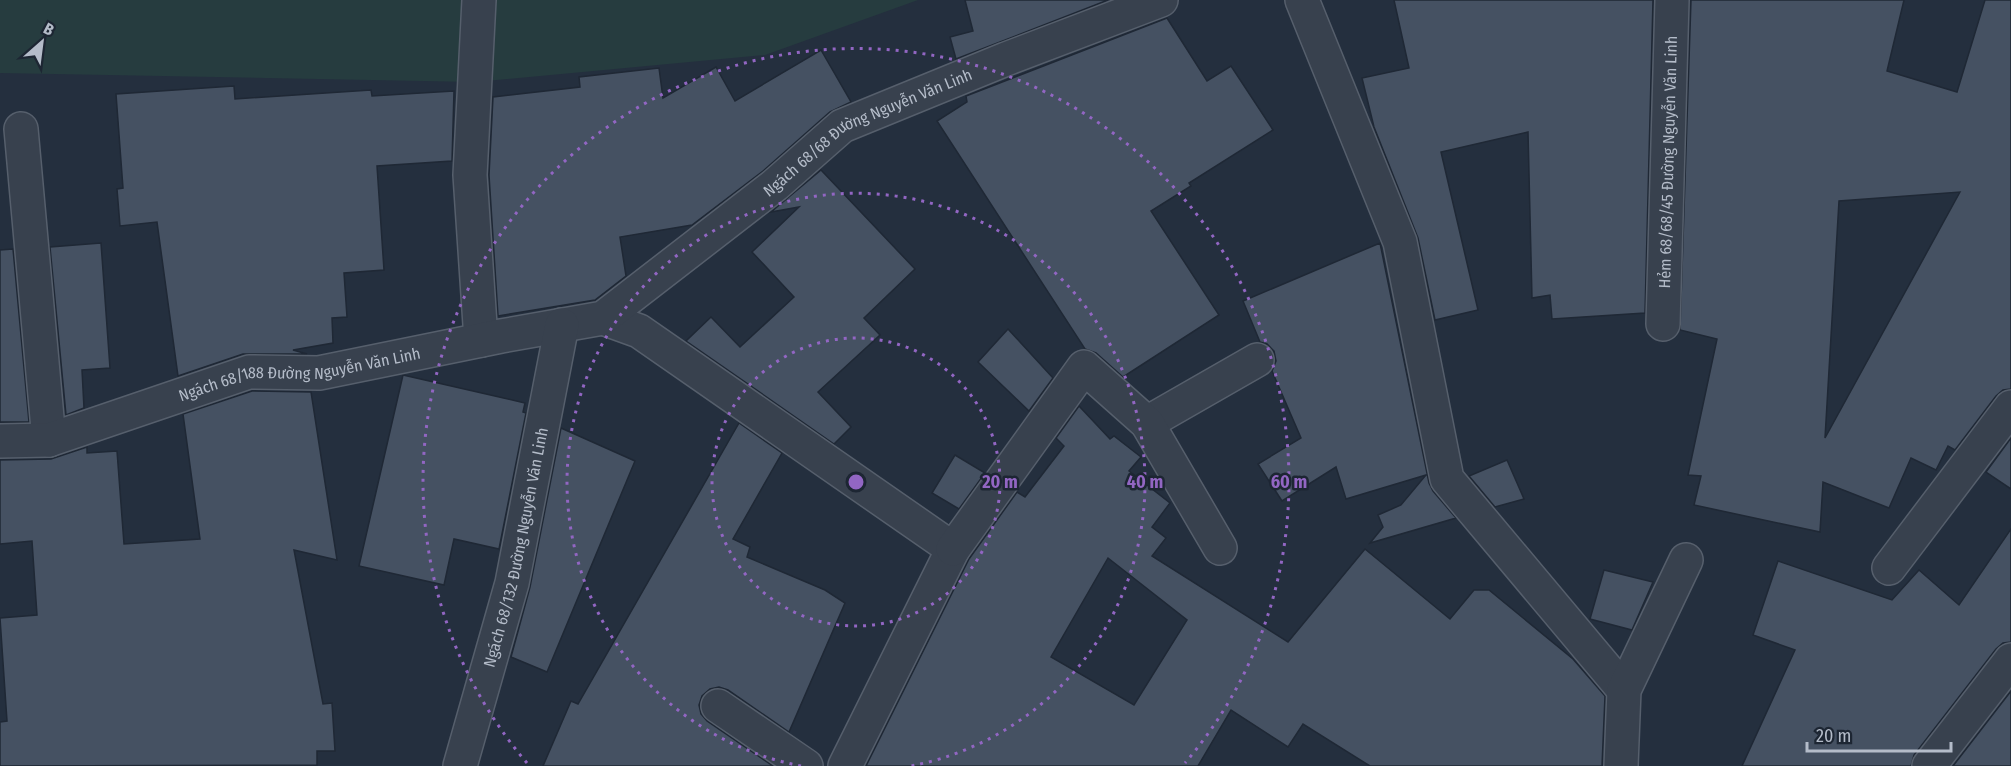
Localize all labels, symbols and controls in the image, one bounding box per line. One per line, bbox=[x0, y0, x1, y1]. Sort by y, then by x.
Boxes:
north arrow bbox=[12, 12, 72, 72]
text: B bbox=[40, 19, 57, 40]
street label: Hẻm 68/68/45 Đường Nguyễn Văn Linh bbox=[1654, 35, 1681, 289]
street label: Ngách 68/68 Đường Nguyễn Văn Linh bbox=[759, 65, 975, 200]
street label: Ngách 68/188 Đường Nguyễn Văn Linh bbox=[176, 343, 422, 405]
street label: Ngách 68/132 Đường Nguyễn Văn Linh bbox=[479, 426, 551, 669]
text: 20 m bbox=[981, 471, 1018, 493]
text: 40 m bbox=[1127, 471, 1163, 493]
text: 60 m bbox=[1271, 471, 1307, 493]
centre of rings bbox=[846, 472, 866, 492]
scale bar bbox=[1807, 715, 1951, 753]
text: 20 m bbox=[1816, 725, 1851, 747]

